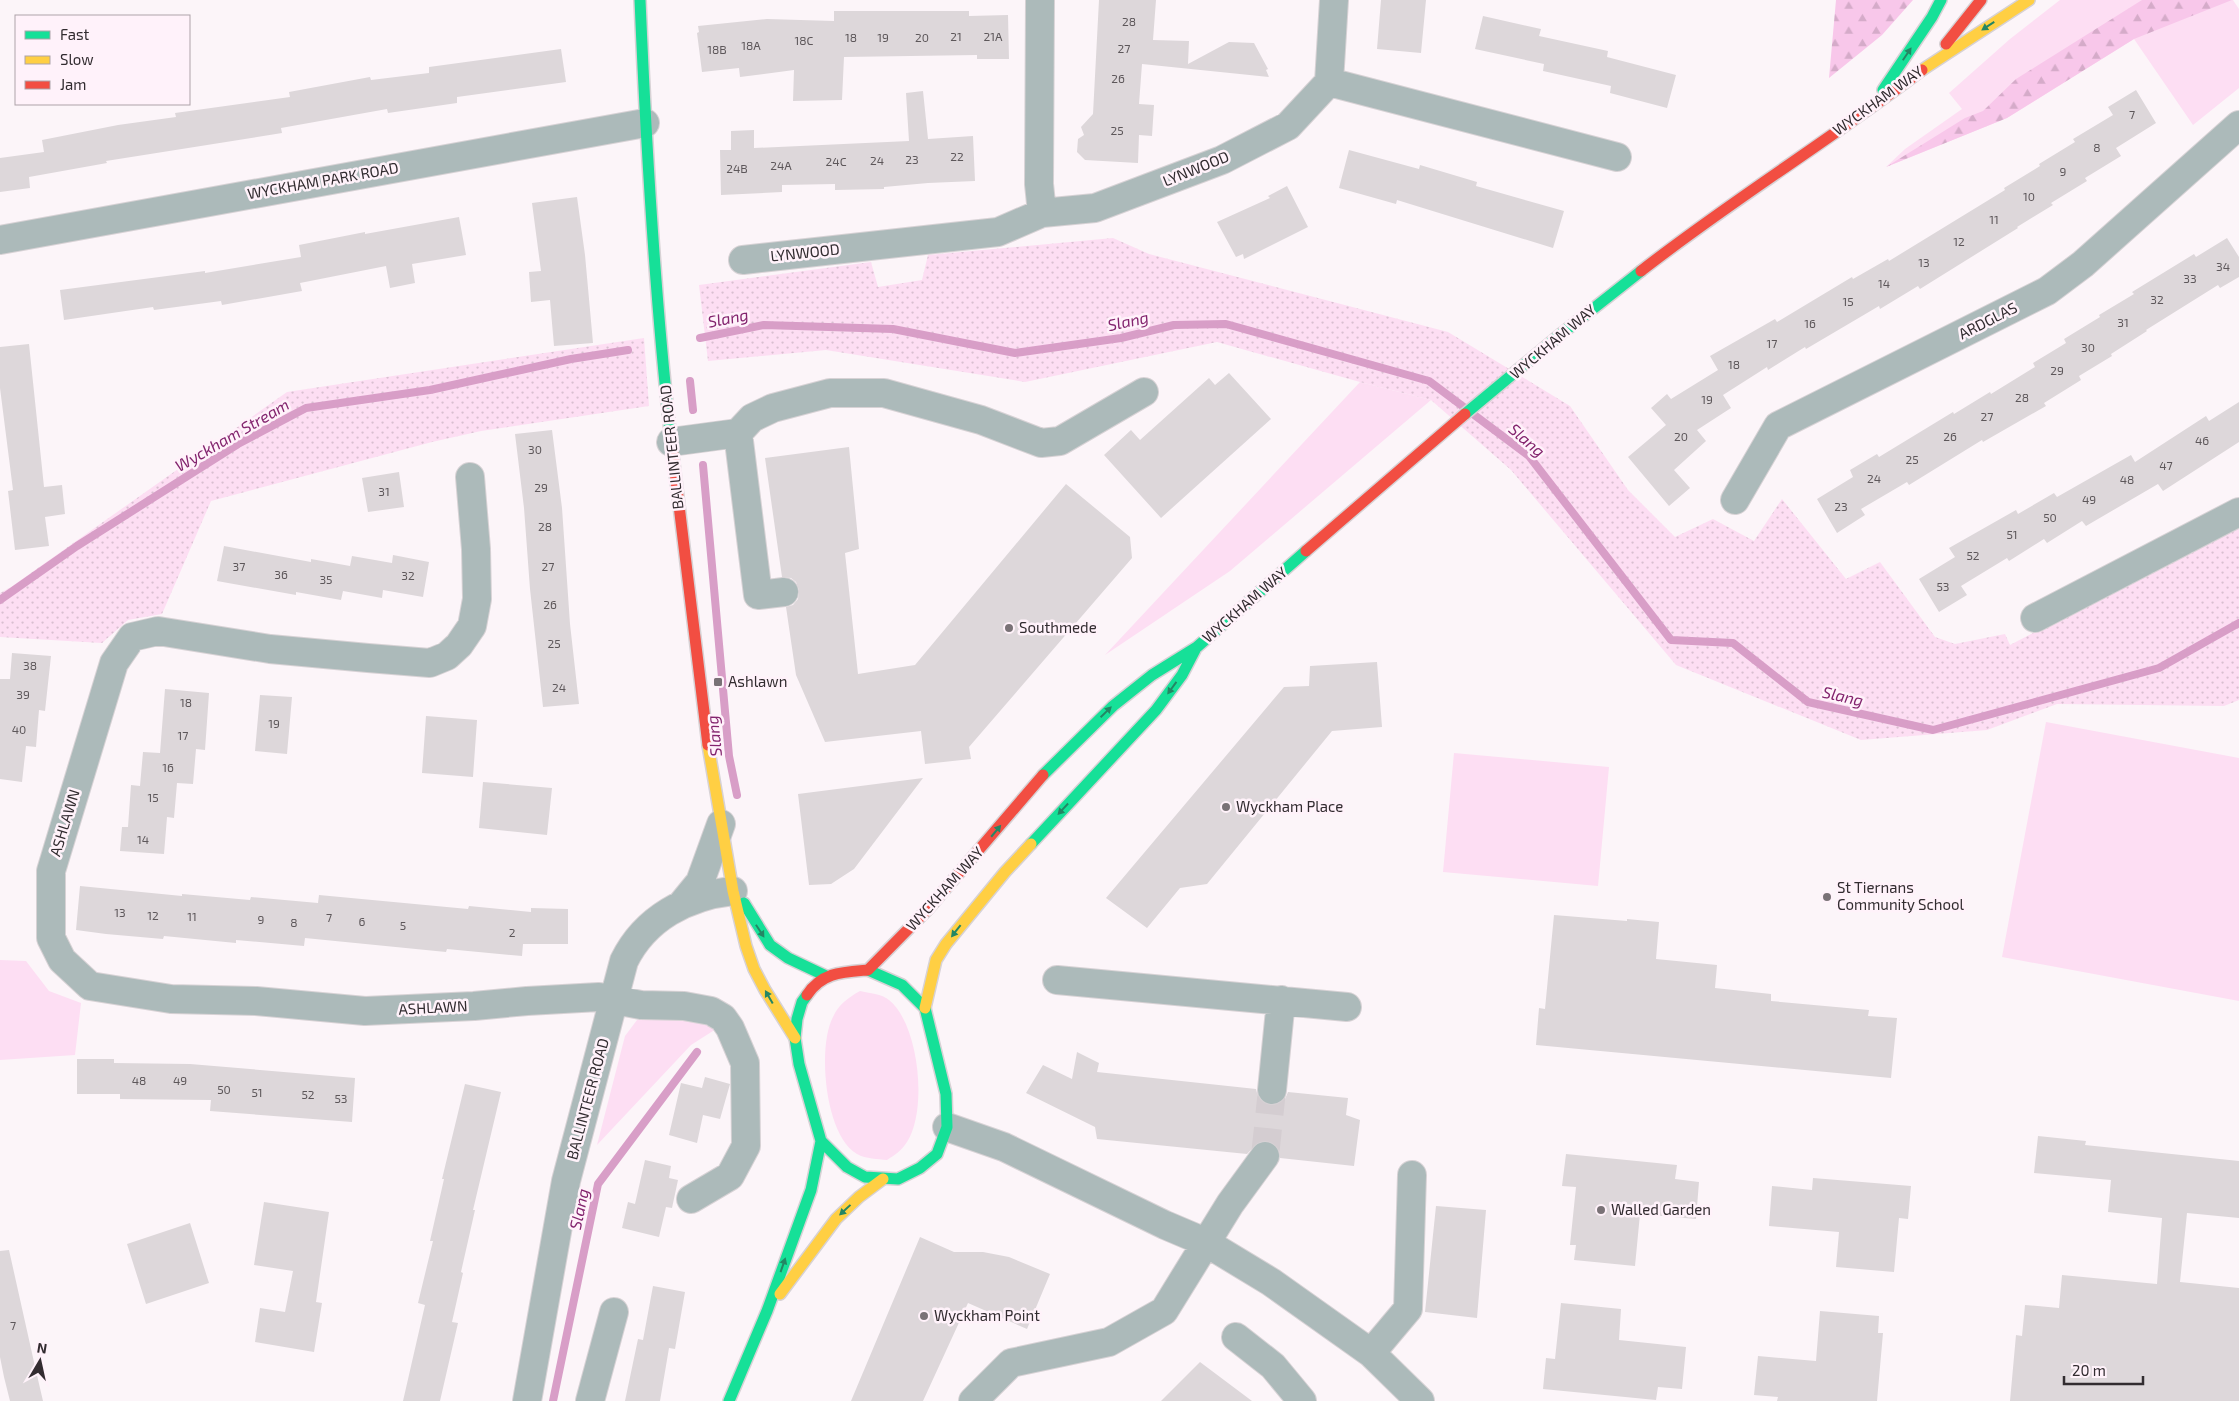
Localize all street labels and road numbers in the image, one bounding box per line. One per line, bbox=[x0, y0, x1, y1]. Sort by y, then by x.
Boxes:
street label: WYCKHAM WAY bbox=[1829, 61, 1926, 139]
street label: LYNWOOD bbox=[1160, 147, 1231, 189]
street label: WYCKHAM PARK ROAD bbox=[246, 158, 400, 202]
street label: LYNWOOD bbox=[769, 239, 841, 265]
street label: ARDGLAS bbox=[1955, 298, 2020, 343]
street label: WYCKHAM WAY bbox=[1506, 300, 1599, 382]
street label: BALLINTEER ROAD bbox=[656, 384, 687, 510]
street label: WYCKHAM WAY bbox=[1198, 562, 1291, 646]
street label: ASHLAWN bbox=[45, 787, 83, 858]
street label: WYCKHAM WAY bbox=[902, 842, 987, 934]
street label: ASHLAWN bbox=[398, 996, 468, 1018]
street label: BALLINTEER ROAD bbox=[562, 1036, 612, 1162]

